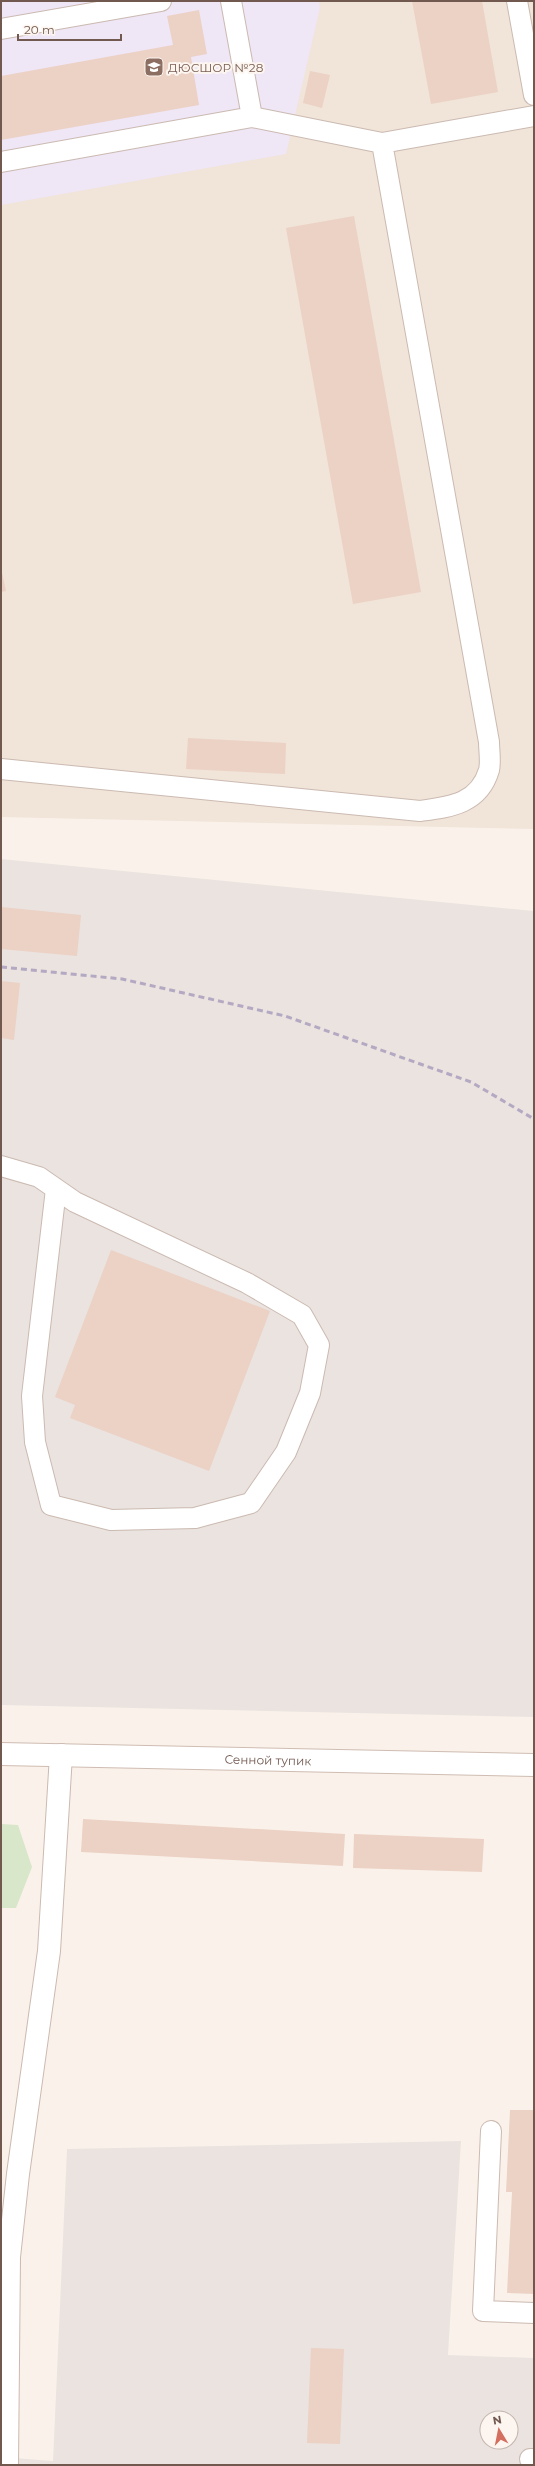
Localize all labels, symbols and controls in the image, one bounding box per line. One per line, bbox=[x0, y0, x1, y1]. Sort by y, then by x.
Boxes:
scale bar bbox=[18, 16, 121, 42]
text: 20 m bbox=[24, 22, 55, 37]
school or university icon: ДЮСШОР №28 bbox=[143, 56, 165, 78]
place label: ДЮСШОР №28 bbox=[168, 60, 264, 75]
street label: Сенной тупик bbox=[224, 1751, 311, 1768]
north arrow bbox=[479, 2410, 519, 2450]
text: N bbox=[492, 2412, 503, 2428]

